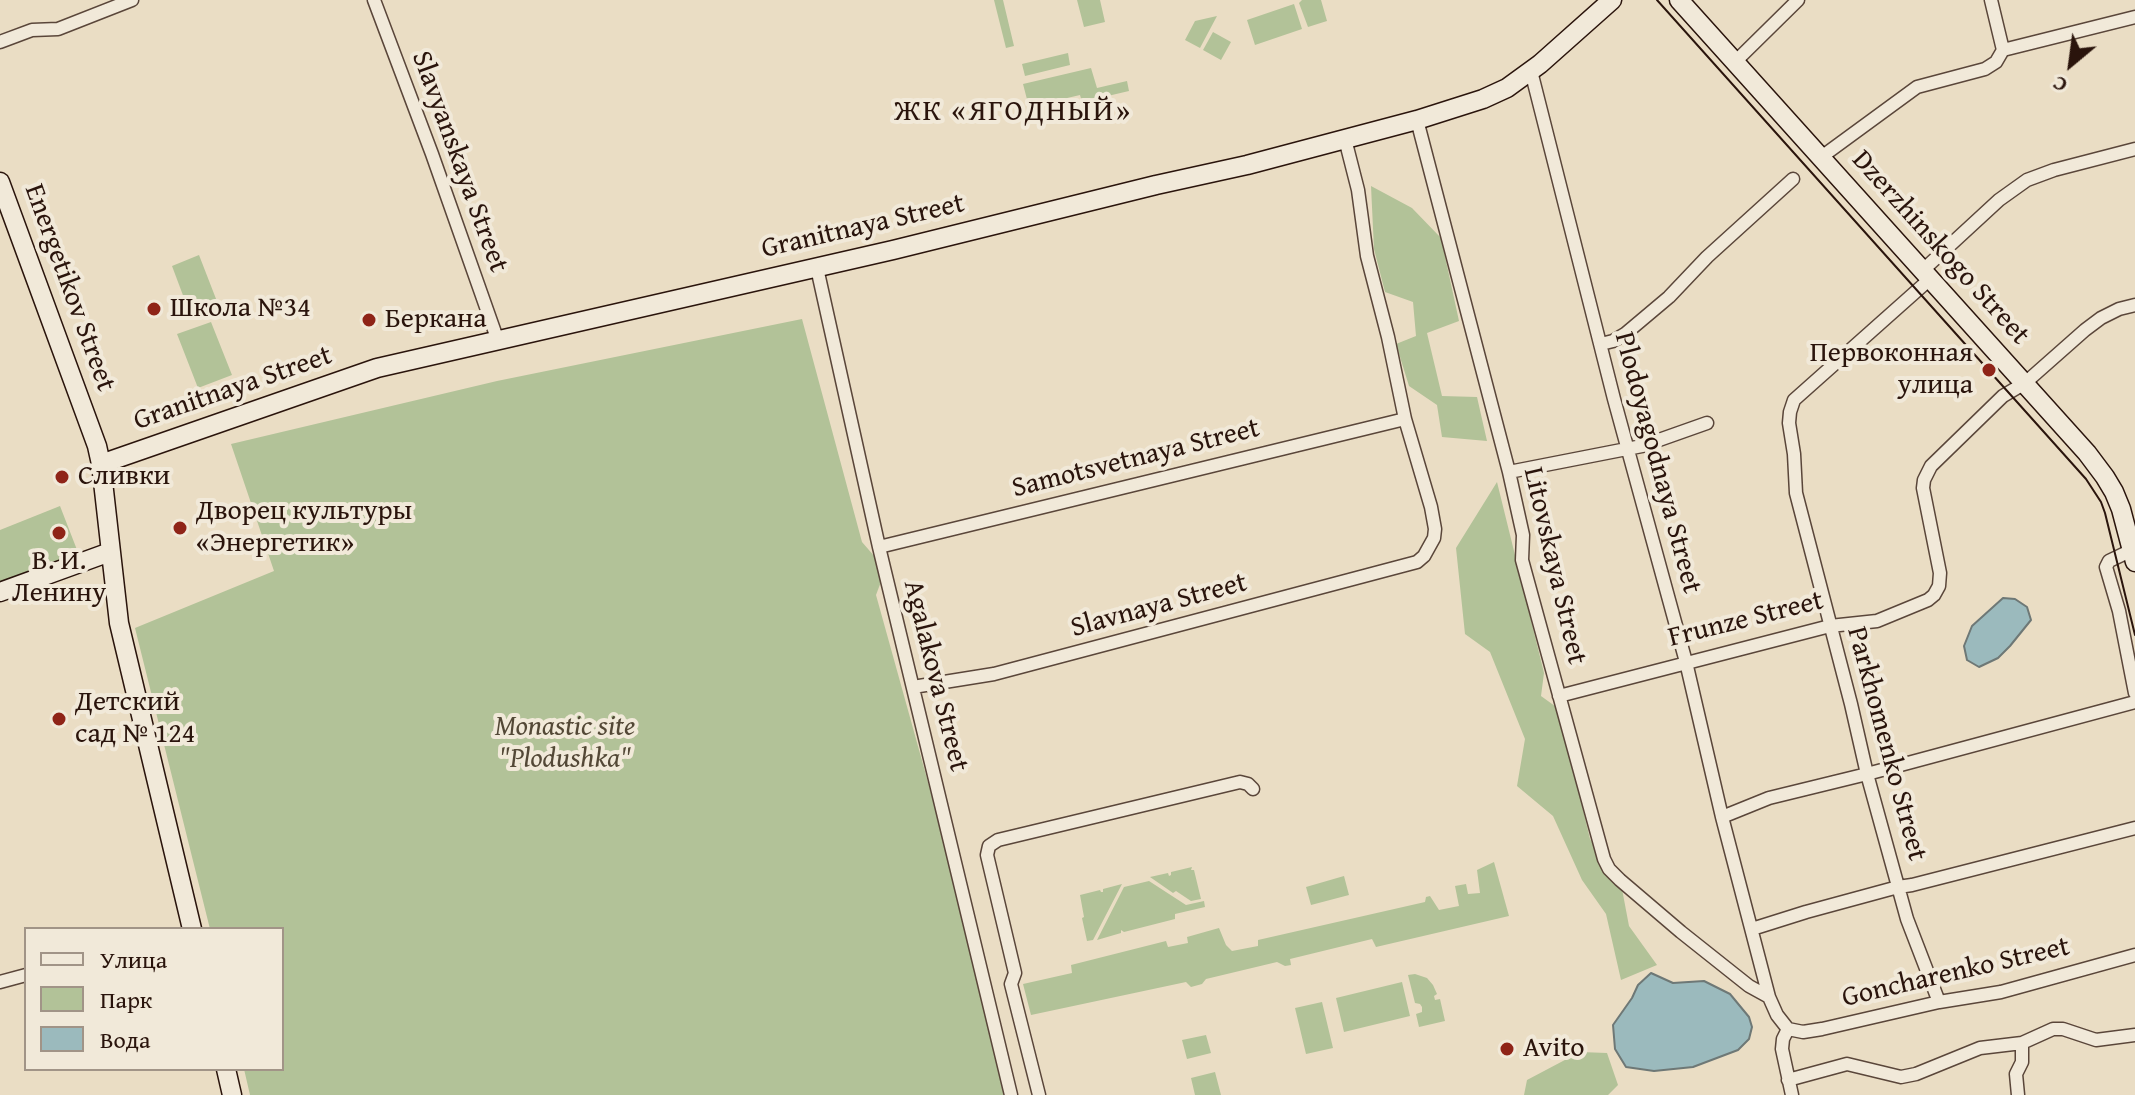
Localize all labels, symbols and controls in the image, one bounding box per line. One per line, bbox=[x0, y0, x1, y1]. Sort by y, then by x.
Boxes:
north arrow bbox=[2031, 24, 2111, 104]
street label: Slavyanskaya Street bbox=[403, 47, 515, 277]
text: С bbox=[2046, 68, 2073, 102]
district label: ЖК «ЯГОДНЫЙ» bbox=[894, 94, 1132, 130]
street label: Dzerzhinskogo Street bbox=[1844, 144, 2036, 352]
street label: Energetikov Street bbox=[16, 180, 122, 396]
street label: Granitnaya Street bbox=[758, 187, 968, 267]
place label: Школа №34 bbox=[170, 292, 311, 326]
marker: Школа №34 bbox=[145, 300, 163, 318]
place label: Беркана bbox=[385, 303, 487, 337]
marker: Беркана bbox=[360, 311, 378, 329]
street label: Plodoyagodnaya Street bbox=[1606, 329, 1708, 597]
place label: Первоконная улица bbox=[1810, 337, 1973, 403]
street label: Granitnaya Street bbox=[130, 339, 336, 439]
marker: Первоконная улица bbox=[1980, 361, 1998, 379]
street label: Samotsvetnaya Street bbox=[1009, 412, 1263, 506]
place label: Сливки bbox=[78, 460, 170, 494]
street label: Litovskaya Street bbox=[1515, 464, 1593, 668]
marker: Сливки bbox=[53, 468, 71, 486]
place label: Дворец культуры «Энергетик» bbox=[196, 495, 412, 561]
marker: Дворец культуры «Энергетик» bbox=[171, 519, 189, 537]
marker: В. И. Ленину bbox=[50, 524, 68, 542]
place label: В. И. Ленину bbox=[12, 545, 106, 611]
street label: Slavnaya Street bbox=[1067, 566, 1251, 646]
street label: Agalakova Street bbox=[895, 577, 975, 775]
street label: Frunze Street bbox=[1665, 585, 1827, 655]
street label: Parkhomenko Street bbox=[1839, 623, 1933, 865]
place label: Детский сад № 124 bbox=[75, 686, 195, 752]
marker: Детский сад № 124 bbox=[50, 710, 68, 728]
park label: Monastic site "Plodushka" bbox=[495, 711, 635, 777]
legend bbox=[24, 927, 284, 1071]
street label: Goncharenko Street bbox=[1839, 930, 2073, 1016]
text: Улица bbox=[100, 942, 167, 977]
text: Парк bbox=[100, 982, 152, 1017]
text: Вода bbox=[100, 1022, 150, 1057]
place label: Avito bbox=[1523, 1032, 1585, 1066]
marker: Avito bbox=[1498, 1040, 1516, 1058]

